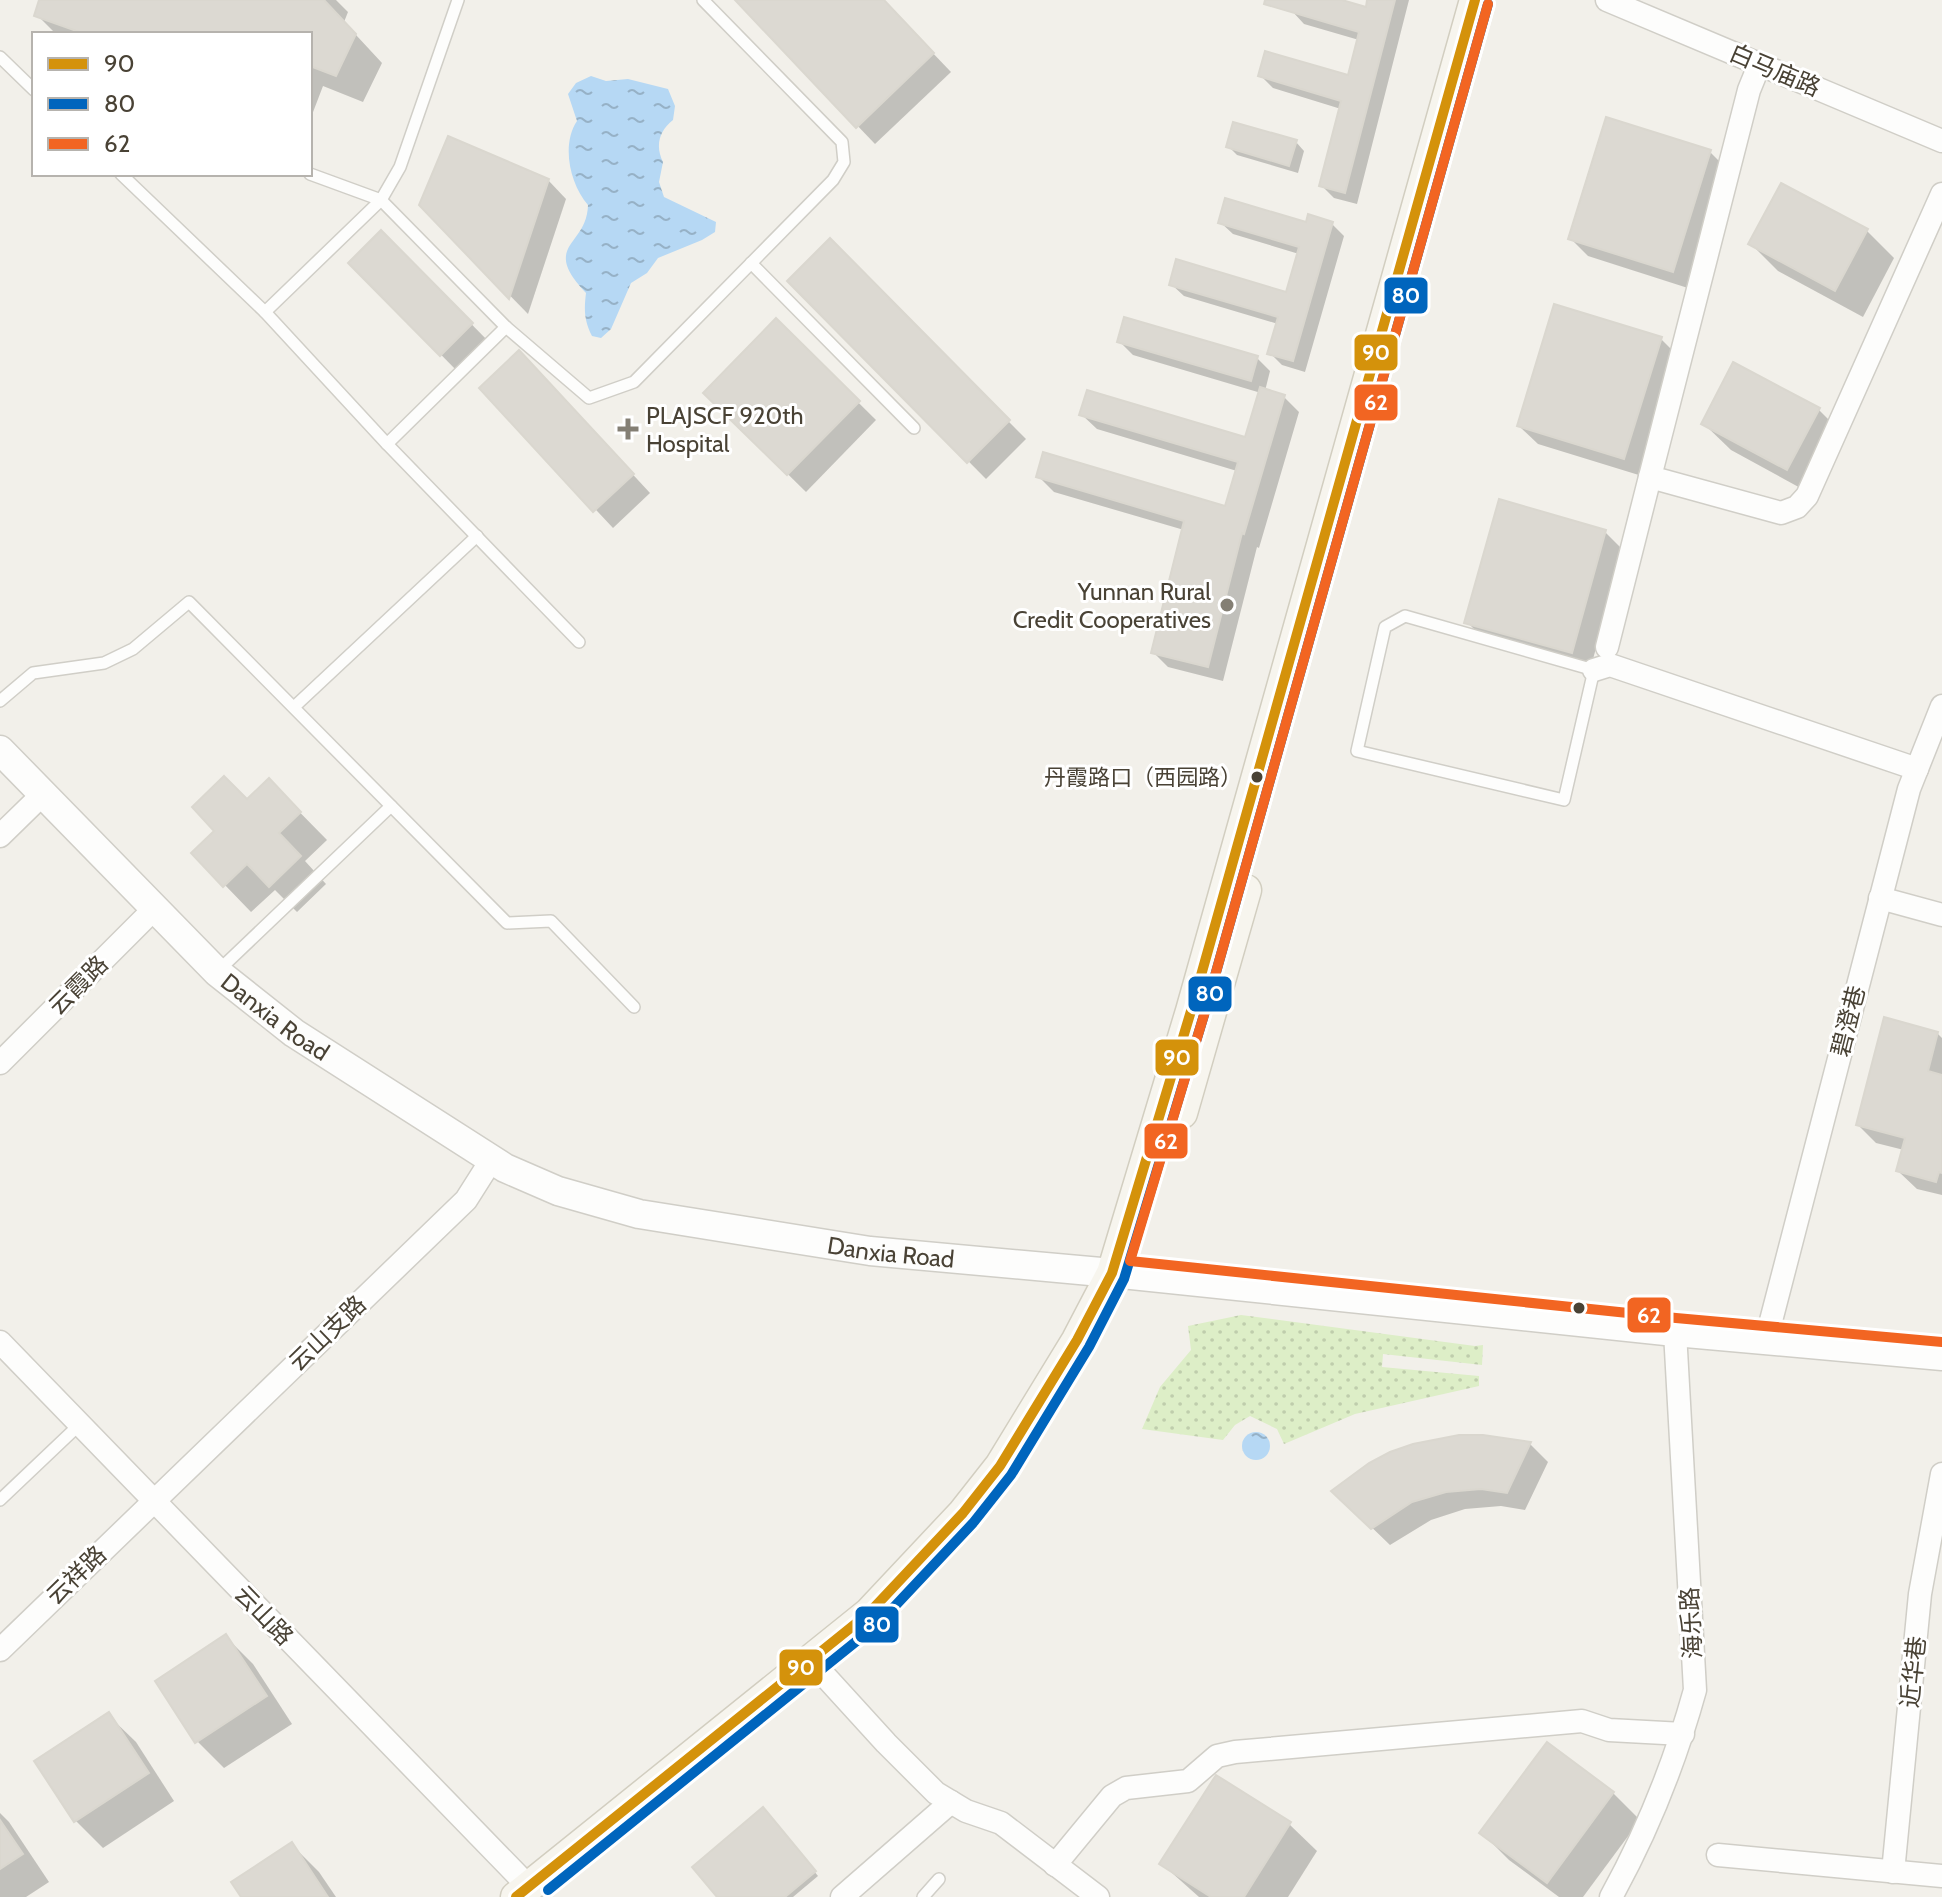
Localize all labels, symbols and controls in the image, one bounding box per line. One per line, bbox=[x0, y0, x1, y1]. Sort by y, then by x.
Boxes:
legend bbox=[32, 32, 312, 176]
street label: 白马庙路 bbox=[1725, 38, 1825, 102]
text: 90 bbox=[104, 49, 134, 78]
text: 80 bbox=[104, 89, 135, 118]
text: 62 bbox=[104, 129, 130, 158]
line badge: 80 bbox=[1383, 276, 1429, 315]
text: 80 bbox=[1392, 282, 1420, 309]
line badge: 90 bbox=[1353, 333, 1399, 372]
text: 90 bbox=[1362, 339, 1390, 366]
line badge: 62 bbox=[1353, 383, 1399, 422]
text: 62 bbox=[1364, 389, 1388, 416]
place label: PLAJSCF 920th Hospital bbox=[646, 401, 803, 458]
marker: PLAJSCF 920th Hospital bbox=[617, 418, 639, 440]
place label: Yunnan Rural Credit Cooperatives bbox=[1013, 577, 1211, 634]
marker: Yunnan Rural Credit Cooperatives bbox=[1218, 596, 1236, 614]
place label: 丹霞路口（西园路） bbox=[1044, 764, 1242, 791]
marker: 丹霞路口（西园路） bbox=[1249, 769, 1265, 785]
street label: 云霞路 bbox=[42, 949, 114, 1021]
street label: Danxia Road bbox=[216, 967, 335, 1066]
line badge: 80 bbox=[1187, 975, 1233, 1013]
text: 80 bbox=[1196, 980, 1224, 1007]
street label: 碧澄巷 bbox=[1825, 983, 1871, 1059]
line badge: 90 bbox=[1154, 1038, 1200, 1077]
text: 90 bbox=[1163, 1044, 1191, 1071]
line badge: 62 bbox=[1143, 1122, 1189, 1160]
text: 62 bbox=[1154, 1128, 1178, 1155]
street label: Danxia Road bbox=[825, 1230, 956, 1273]
street label: 云山支路 bbox=[282, 1289, 372, 1377]
line badge: 62 bbox=[1626, 1296, 1672, 1334]
unlabelled marker bbox=[1571, 1300, 1587, 1316]
text: 62 bbox=[1637, 1302, 1661, 1329]
street label: 云祥路 bbox=[40, 1540, 112, 1610]
street label: 云山路 bbox=[229, 1579, 299, 1651]
street label: 海乐路 bbox=[1675, 1586, 1707, 1660]
line badge: 80 bbox=[854, 1605, 900, 1644]
text: 80 bbox=[863, 1611, 891, 1638]
street label: 近华巷 bbox=[1895, 1635, 1931, 1709]
line badge: 90 bbox=[778, 1648, 824, 1687]
text: 90 bbox=[787, 1654, 815, 1681]

